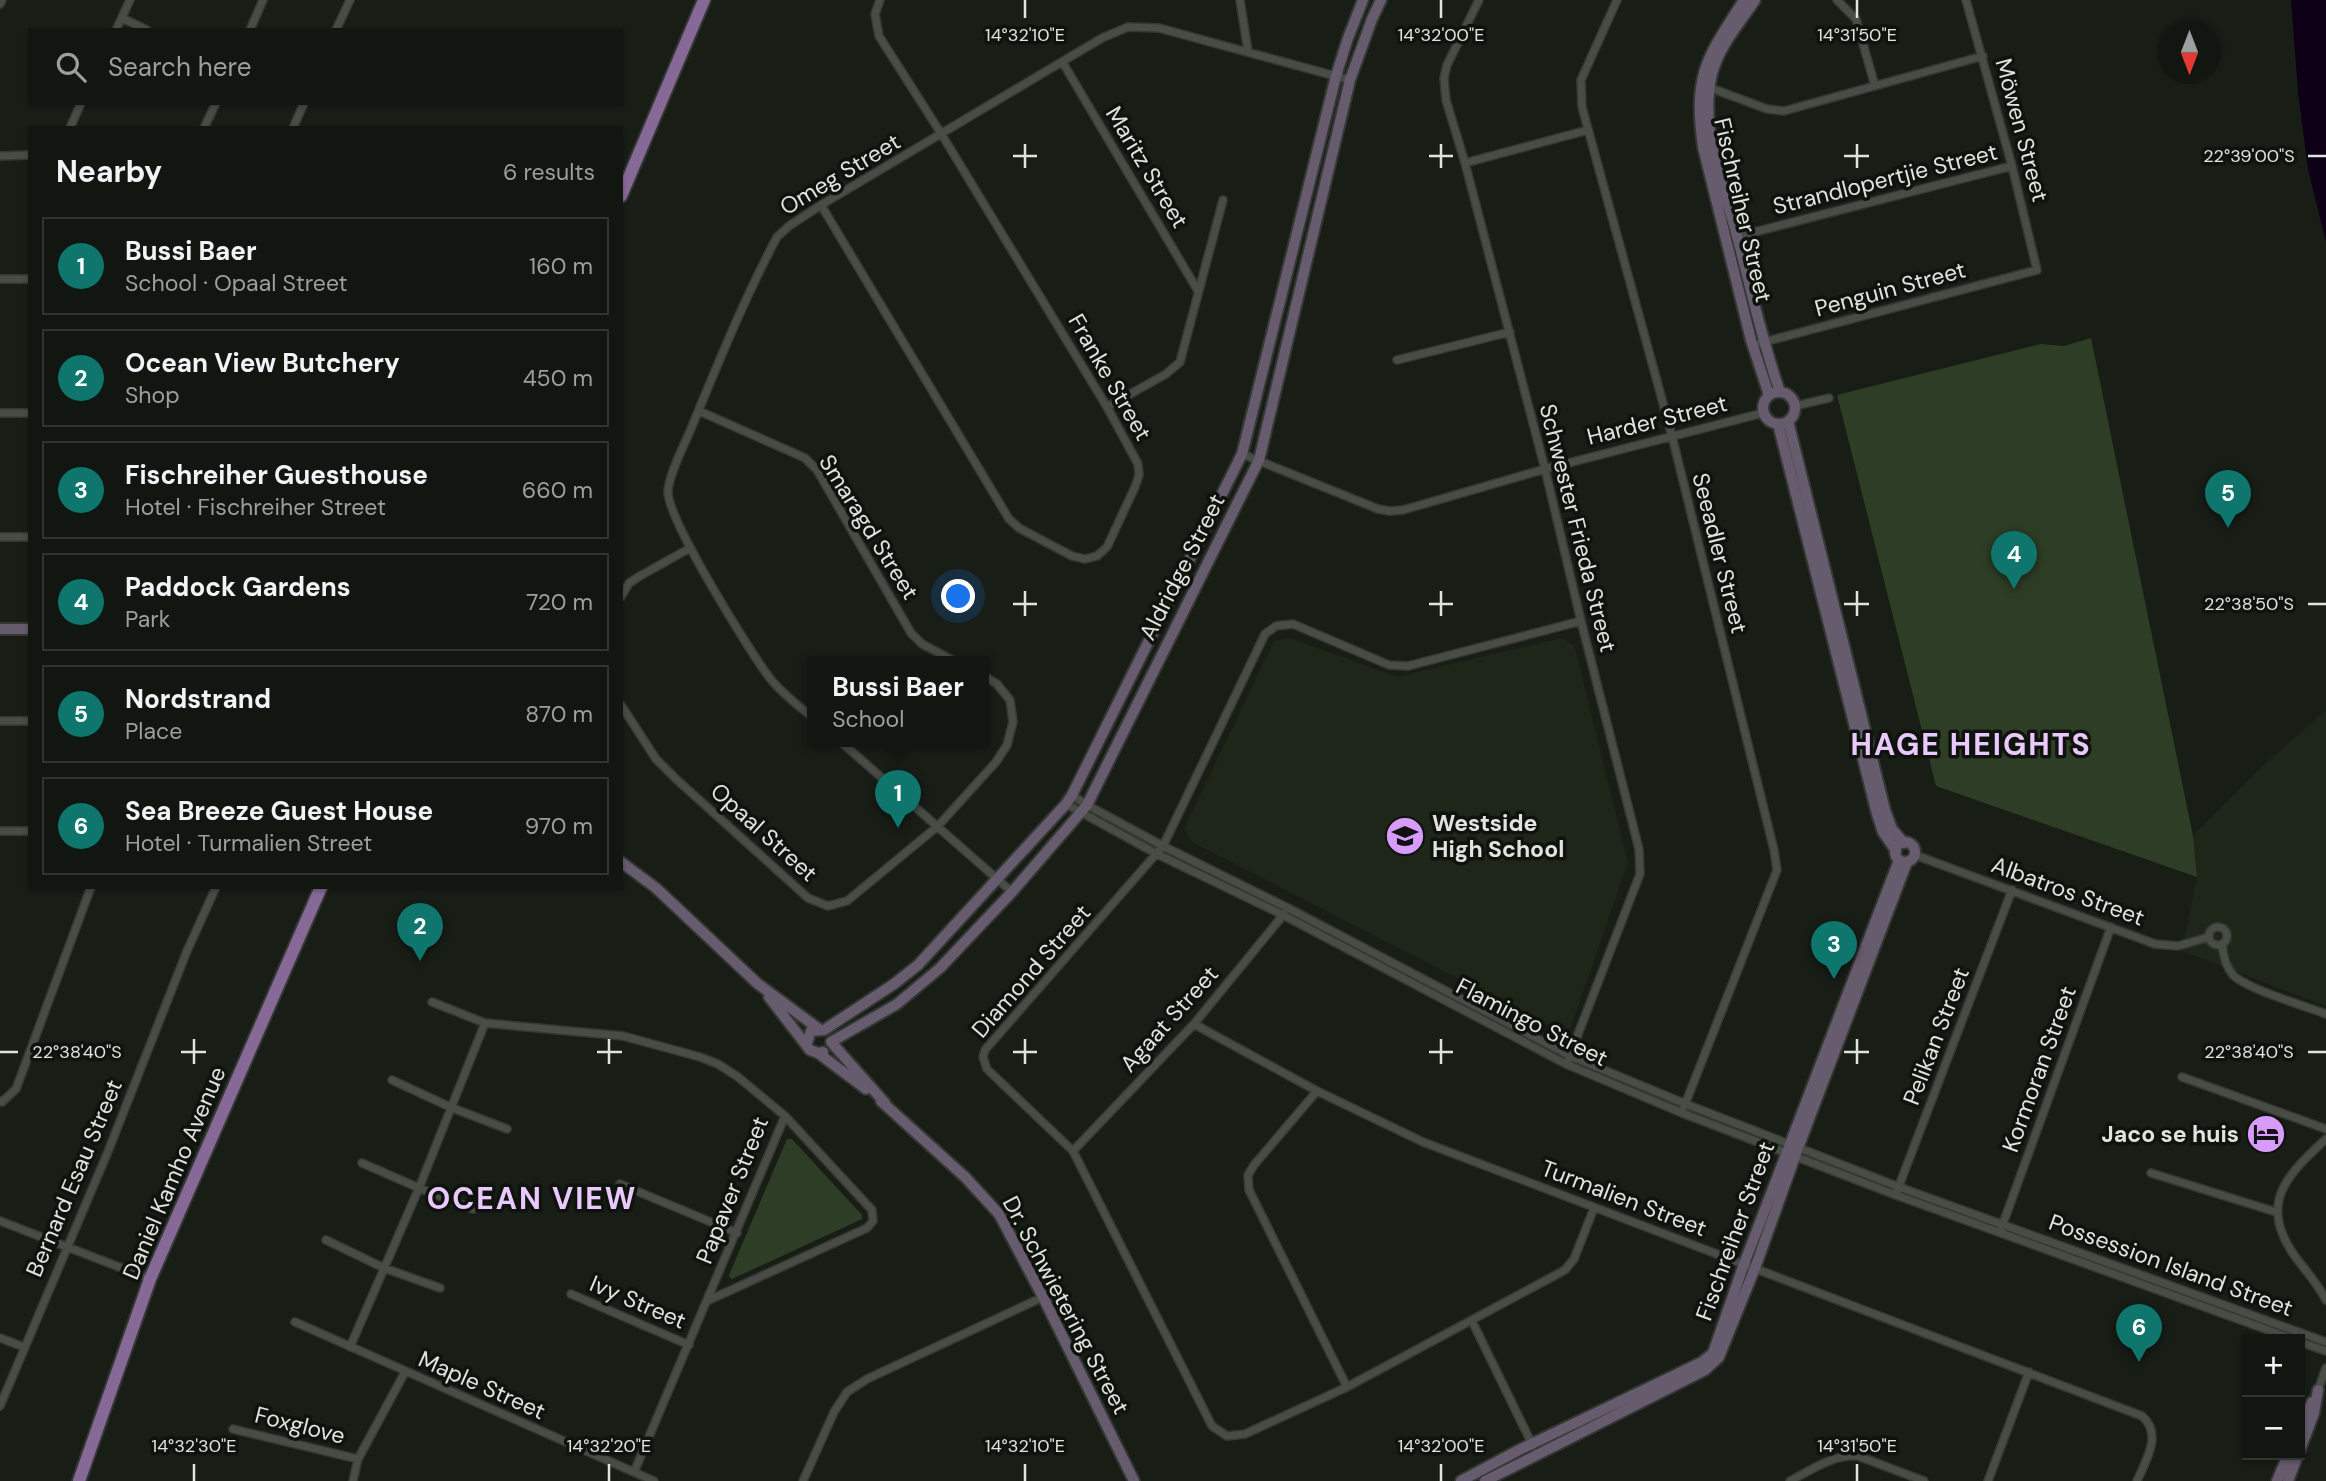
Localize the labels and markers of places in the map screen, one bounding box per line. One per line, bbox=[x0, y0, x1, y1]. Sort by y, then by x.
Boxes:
pin: 5 bbox=[2205, 470, 2251, 528]
pin: 4 bbox=[1991, 531, 2037, 589]
pin: 1 bbox=[875, 770, 921, 828]
place label: Westside High School bbox=[1432, 808, 1564, 864]
school or university icon: Westside High School bbox=[1384, 815, 1426, 857]
pin: 2 bbox=[397, 903, 443, 961]
pin: 3 bbox=[1811, 921, 1857, 979]
hotel icon: Jaco se huis bbox=[2245, 1113, 2287, 1155]
place label: Jaco se huis bbox=[2101, 1119, 2239, 1149]
pin: 6 bbox=[2116, 1304, 2162, 1362]

